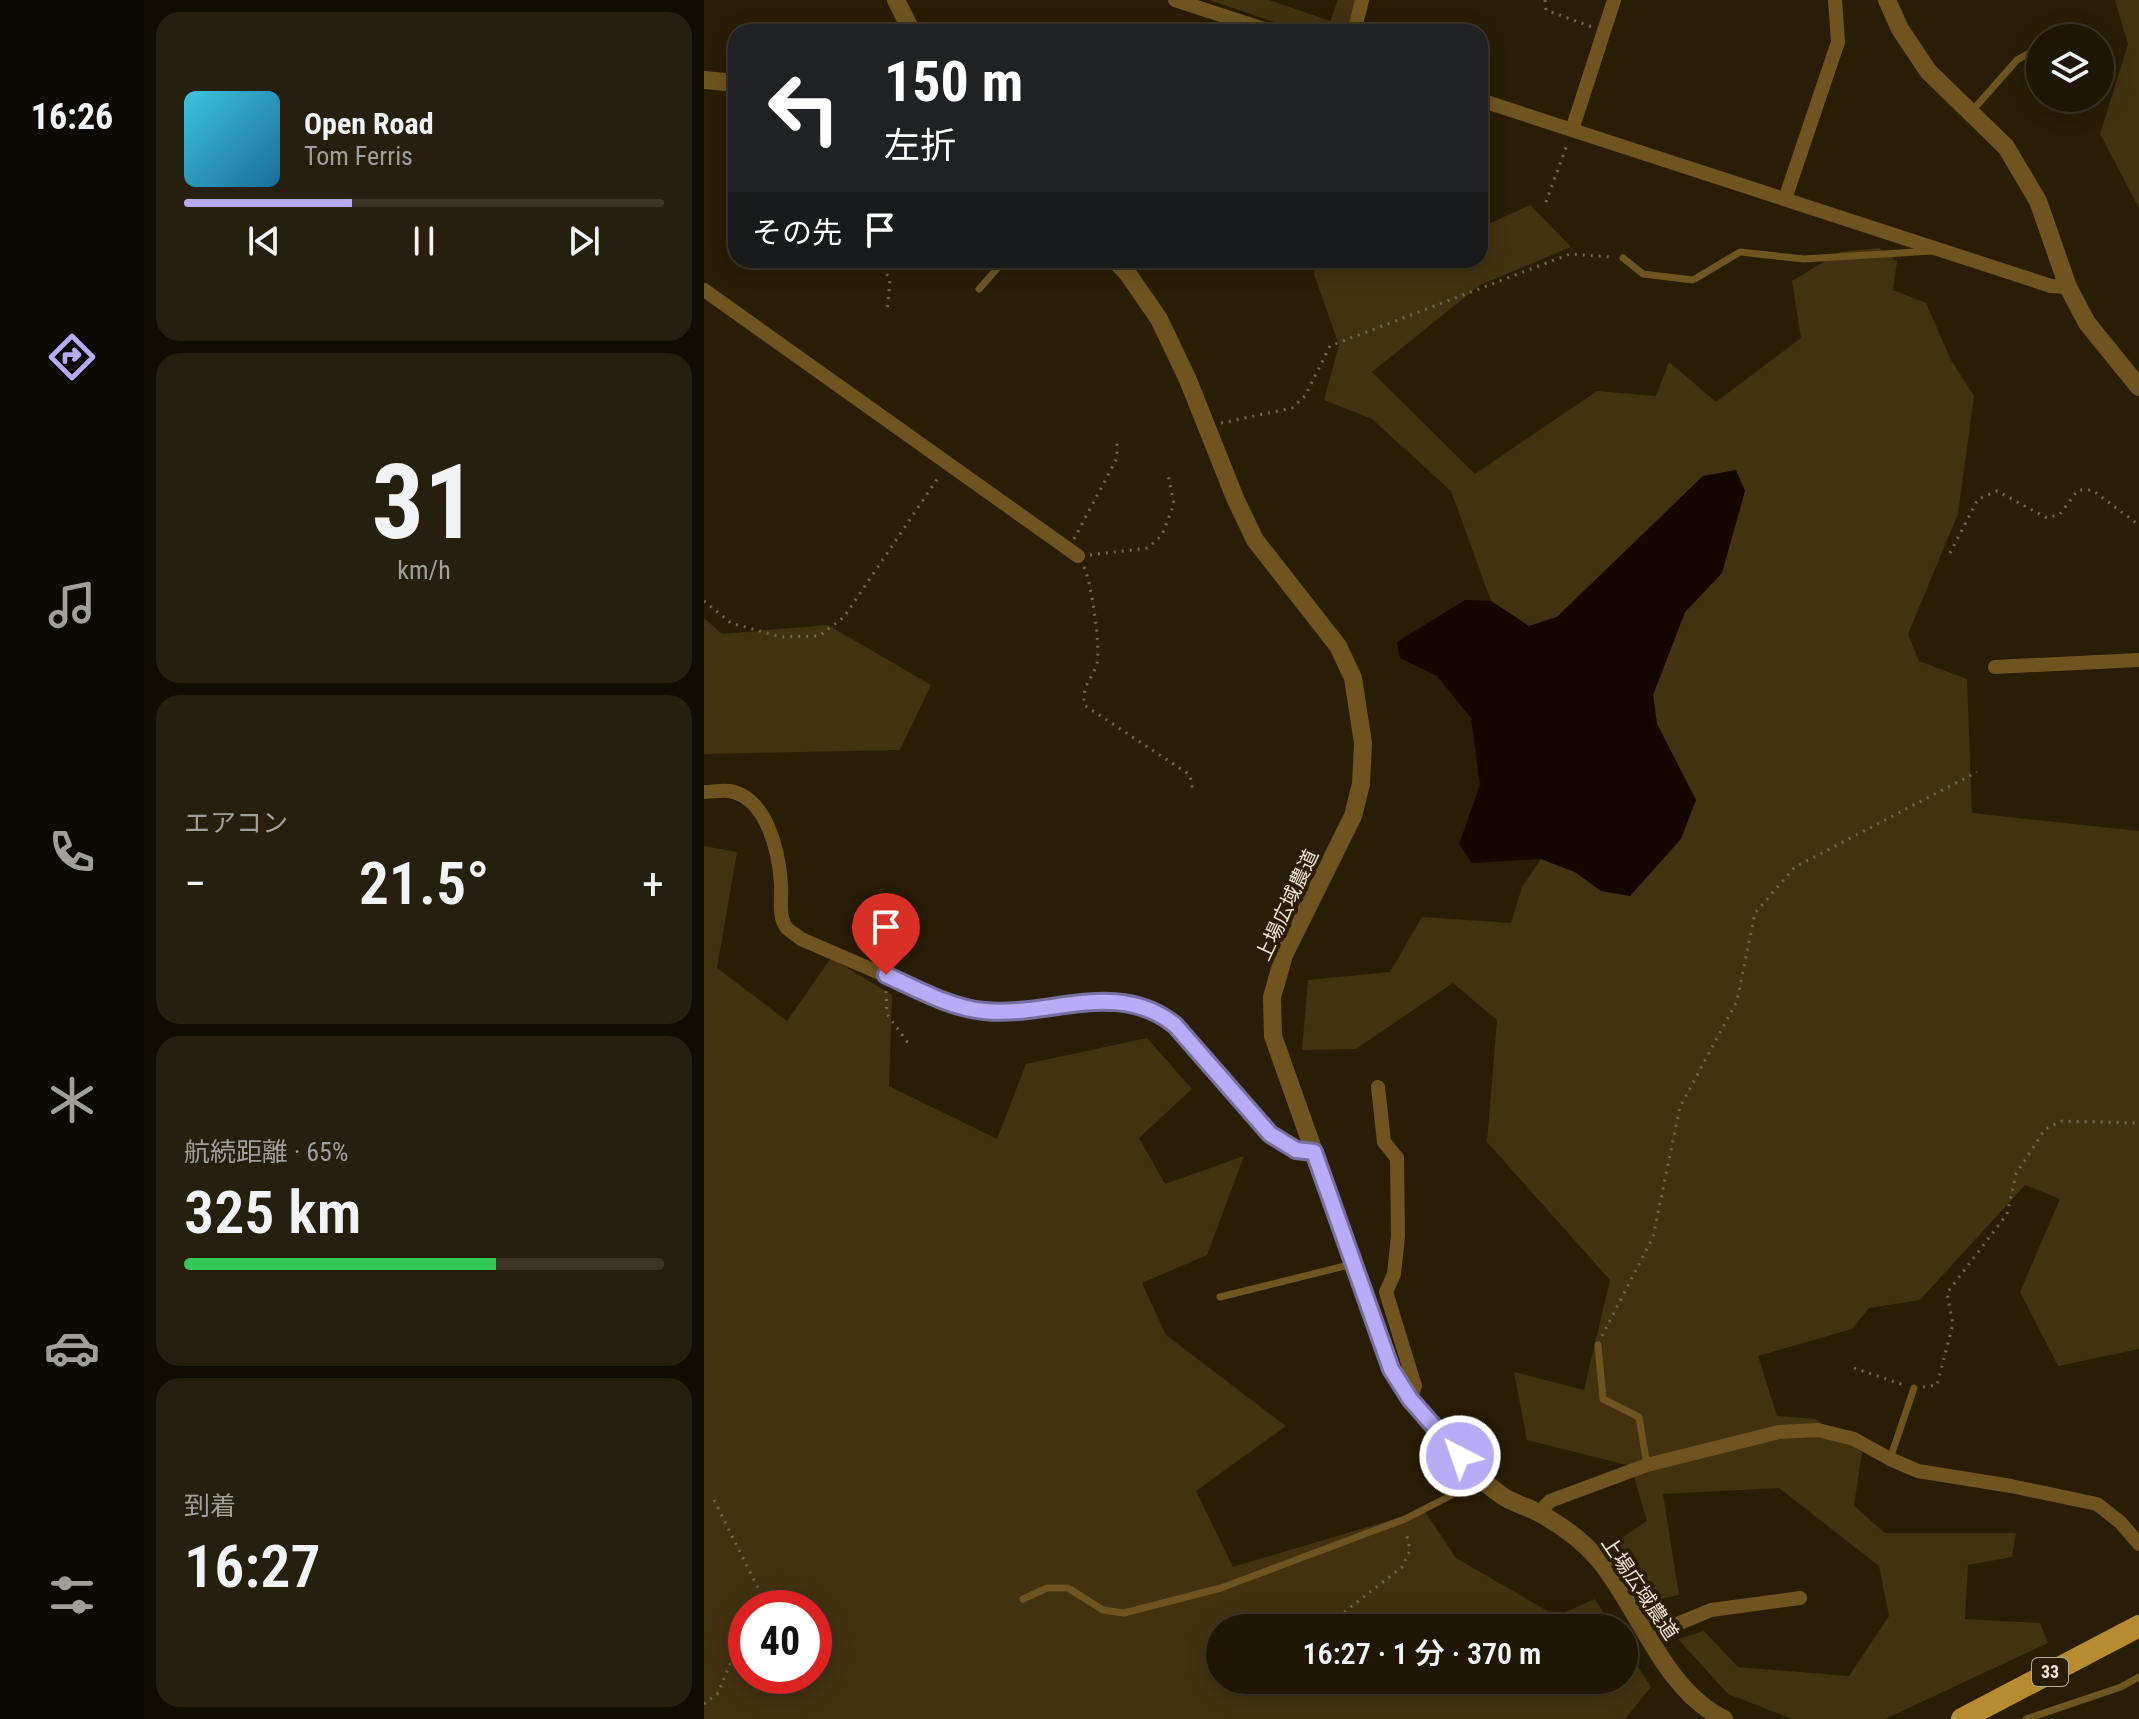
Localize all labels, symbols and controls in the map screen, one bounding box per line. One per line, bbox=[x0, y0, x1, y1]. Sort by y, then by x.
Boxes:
map controls bbox=[2026, 24, 2114, 112]
button: layers bbox=[2026, 24, 2114, 112]
text: 150 m bbox=[884, 49, 1023, 115]
icon: left bbox=[752, 56, 856, 160]
text: 16:26 bbox=[31, 96, 113, 138]
text: Open Road bbox=[304, 106, 434, 141]
text: 左折 bbox=[884, 125, 956, 167]
text: Tom Ferris bbox=[304, 141, 413, 171]
icon: arrive bbox=[858, 208, 902, 252]
text: その先 bbox=[752, 215, 842, 250]
icon: previous bbox=[242, 219, 286, 263]
icon: pause bbox=[402, 219, 446, 263]
icon: next bbox=[562, 219, 606, 263]
icon: directions bbox=[44, 329, 100, 385]
text: 31 bbox=[371, 442, 477, 563]
text: km/h bbox=[397, 555, 451, 585]
icon: music bbox=[44, 577, 100, 633]
text: エアコン bbox=[184, 808, 288, 838]
icon: phone bbox=[44, 824, 100, 880]
street label: 上場広域農道 bbox=[1251, 846, 1323, 964]
text: 21.5° bbox=[359, 848, 489, 919]
text: − bbox=[184, 858, 206, 910]
text: + bbox=[642, 858, 664, 910]
pin bbox=[852, 893, 920, 975]
icon: arrive bbox=[864, 905, 908, 949]
icon: climate bbox=[44, 1072, 100, 1128]
text: 航続距離 · 65% bbox=[184, 1137, 348, 1167]
text: 325 km bbox=[184, 1177, 361, 1248]
icon: car bbox=[44, 1320, 100, 1376]
position arrow bbox=[1418, 1414, 1502, 1498]
text: 到着 bbox=[184, 1491, 236, 1521]
text: 16:27 bbox=[184, 1531, 321, 1602]
street label: 上場広域農道 bbox=[1596, 1532, 1684, 1644]
icon: filters bbox=[44, 1567, 100, 1623]
speed limit sign: 40 bbox=[728, 1590, 832, 1694]
text: 16:27 · 1 分 · 370 m bbox=[1303, 1636, 1541, 1671]
road number: 33 bbox=[2032, 1658, 2068, 1686]

